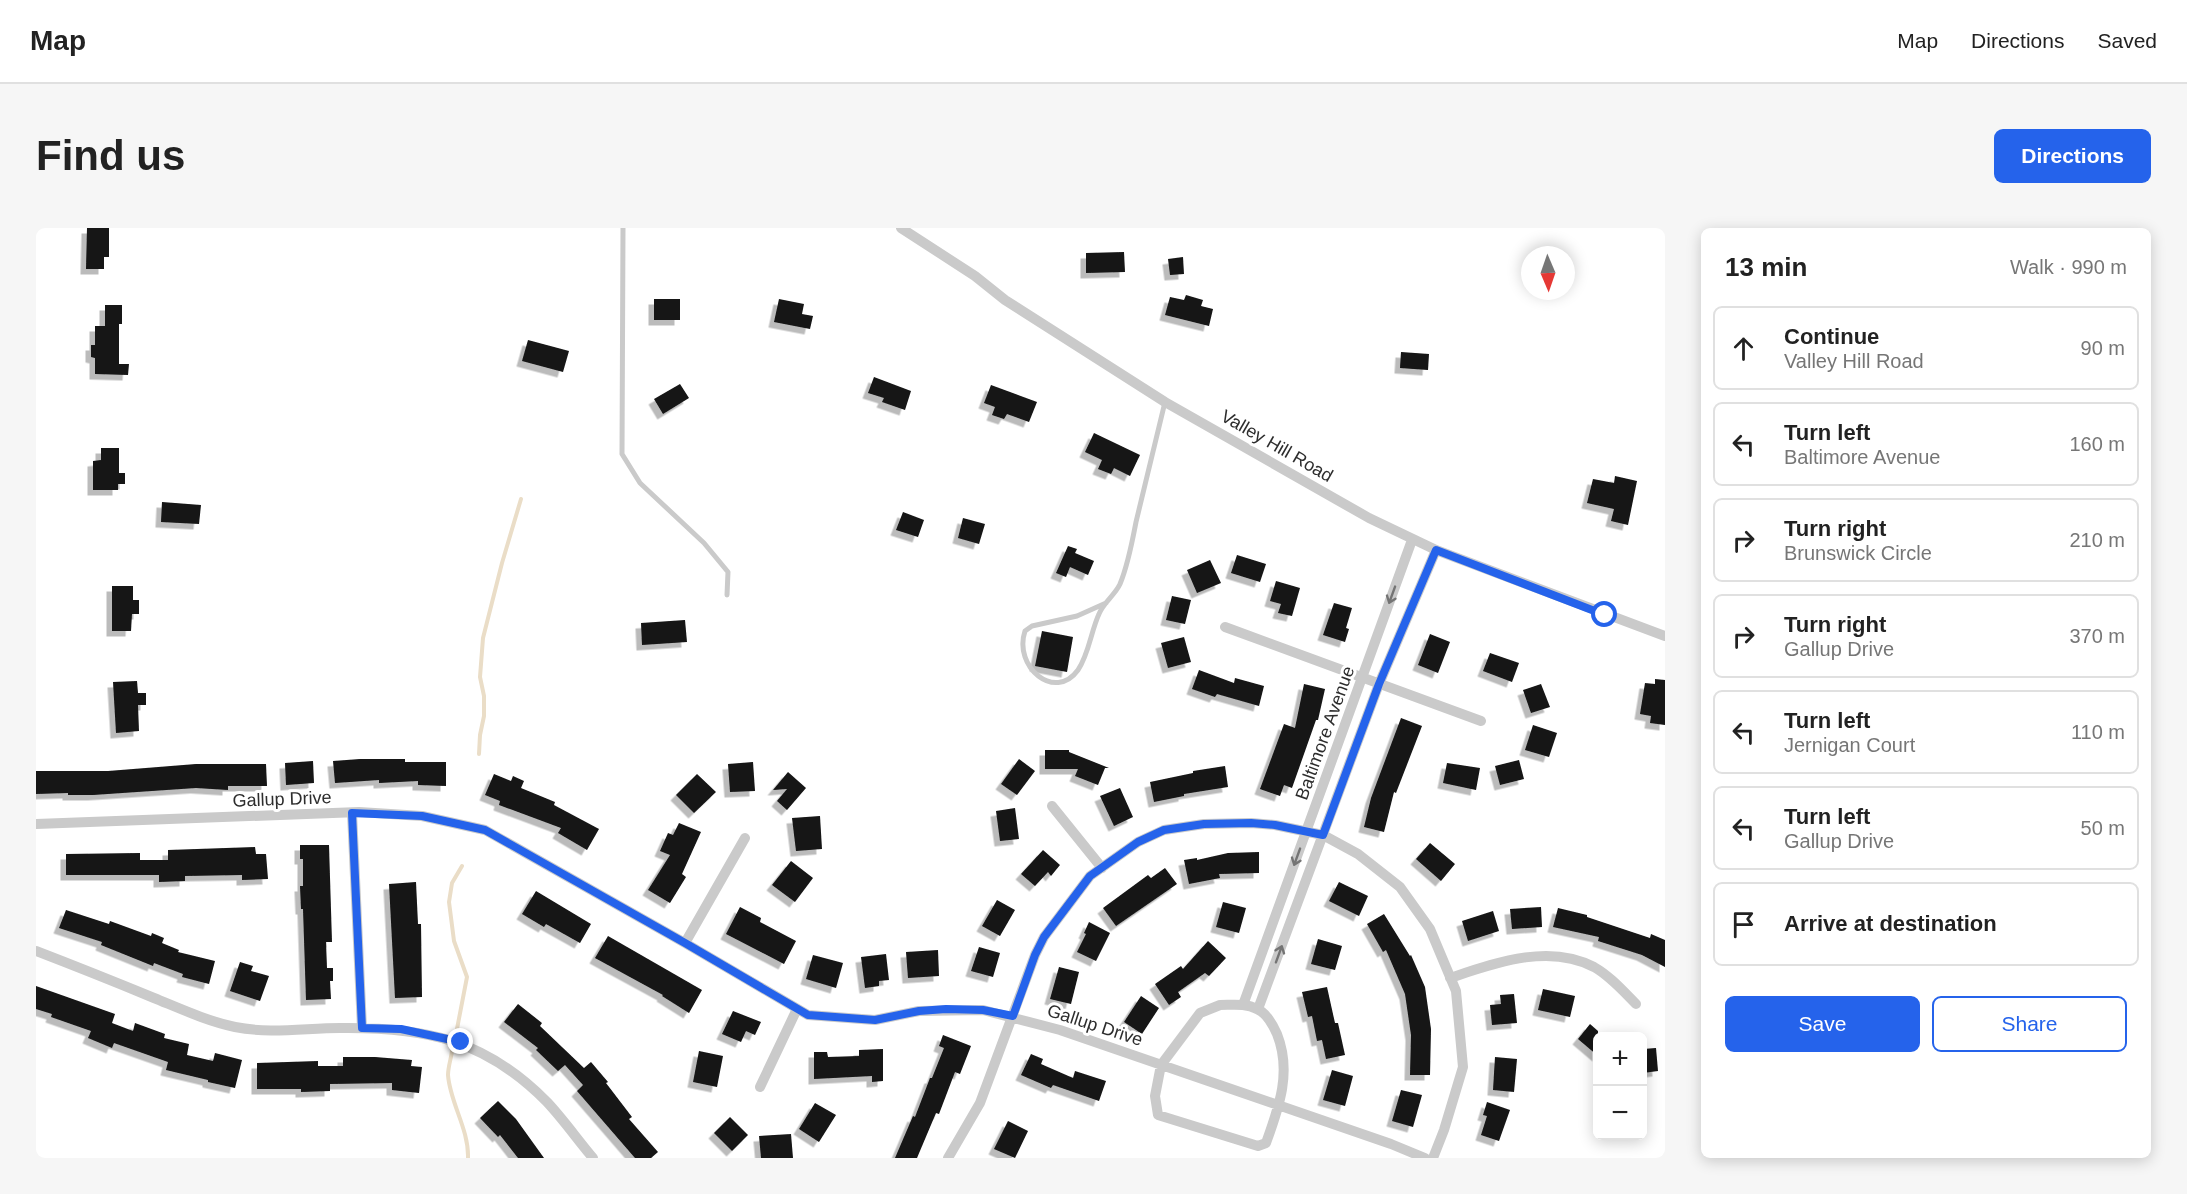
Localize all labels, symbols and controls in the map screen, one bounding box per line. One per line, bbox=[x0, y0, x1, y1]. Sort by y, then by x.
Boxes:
text: Map bbox=[30, 25, 86, 56]
text: Map bbox=[1897, 29, 1938, 52]
text: Directions bbox=[1971, 29, 2064, 52]
text: Saved bbox=[2097, 29, 2157, 52]
button: Directions bbox=[1994, 129, 2151, 183]
text: Find us bbox=[36, 132, 185, 179]
north arrow bbox=[1521, 246, 1575, 300]
text: 13 min bbox=[1725, 252, 1807, 282]
text: Walk · 990 m bbox=[2010, 256, 2127, 278]
text: Continue bbox=[1784, 324, 1879, 349]
icon: ahead bbox=[1727, 332, 1760, 365]
text: 90 m bbox=[2081, 337, 2125, 359]
text: Valley Hill Road bbox=[1784, 350, 1924, 372]
street label: Valley Hill Road bbox=[1218, 406, 1336, 486]
text: Turn left bbox=[1784, 420, 1870, 445]
icon: left bbox=[1727, 428, 1760, 461]
text: 160 m bbox=[2069, 433, 2125, 455]
text: Baltimore Avenue bbox=[1784, 446, 1940, 468]
text: Turn right bbox=[1784, 516, 1886, 541]
icon: right bbox=[1727, 524, 1760, 557]
text: 210 m bbox=[2069, 529, 2125, 551]
text: Brunswick Circle bbox=[1784, 542, 1932, 564]
one-way arrow bbox=[1386, 585, 1397, 604]
route start bbox=[1591, 601, 1617, 627]
text: Turn right bbox=[1784, 612, 1886, 637]
icon: right bbox=[1727, 620, 1760, 653]
text: 370 m bbox=[2069, 625, 2125, 647]
text: Gallup Drive bbox=[1784, 638, 1894, 660]
street label: Baltimore Avenue bbox=[1292, 663, 1358, 803]
text: Turn left bbox=[1784, 708, 1870, 733]
icon: left bbox=[1727, 716, 1760, 749]
text: 110 m bbox=[2071, 721, 2125, 743]
text: Jernigan Court bbox=[1784, 734, 1915, 756]
street label: Gallup Drive bbox=[232, 787, 332, 811]
text: Turn left bbox=[1784, 804, 1870, 829]
icon: left bbox=[1727, 812, 1760, 845]
text: 50 m bbox=[2081, 817, 2125, 839]
text: Gallup Drive bbox=[1784, 830, 1894, 852]
one-way arrow bbox=[1291, 847, 1302, 866]
icon: arrive bbox=[1727, 908, 1760, 941]
text: Arrive at destination bbox=[1784, 911, 1997, 936]
one-way arrow bbox=[1274, 945, 1285, 964]
button: Save bbox=[1725, 996, 1920, 1052]
button: Share bbox=[1932, 996, 2127, 1052]
street label: Gallup Drive bbox=[1045, 1000, 1145, 1050]
route end bbox=[447, 1028, 473, 1054]
map controls bbox=[1593, 1032, 1647, 1140]
button: + bbox=[1593, 1032, 1647, 1086]
button: − bbox=[1593, 1086, 1647, 1140]

